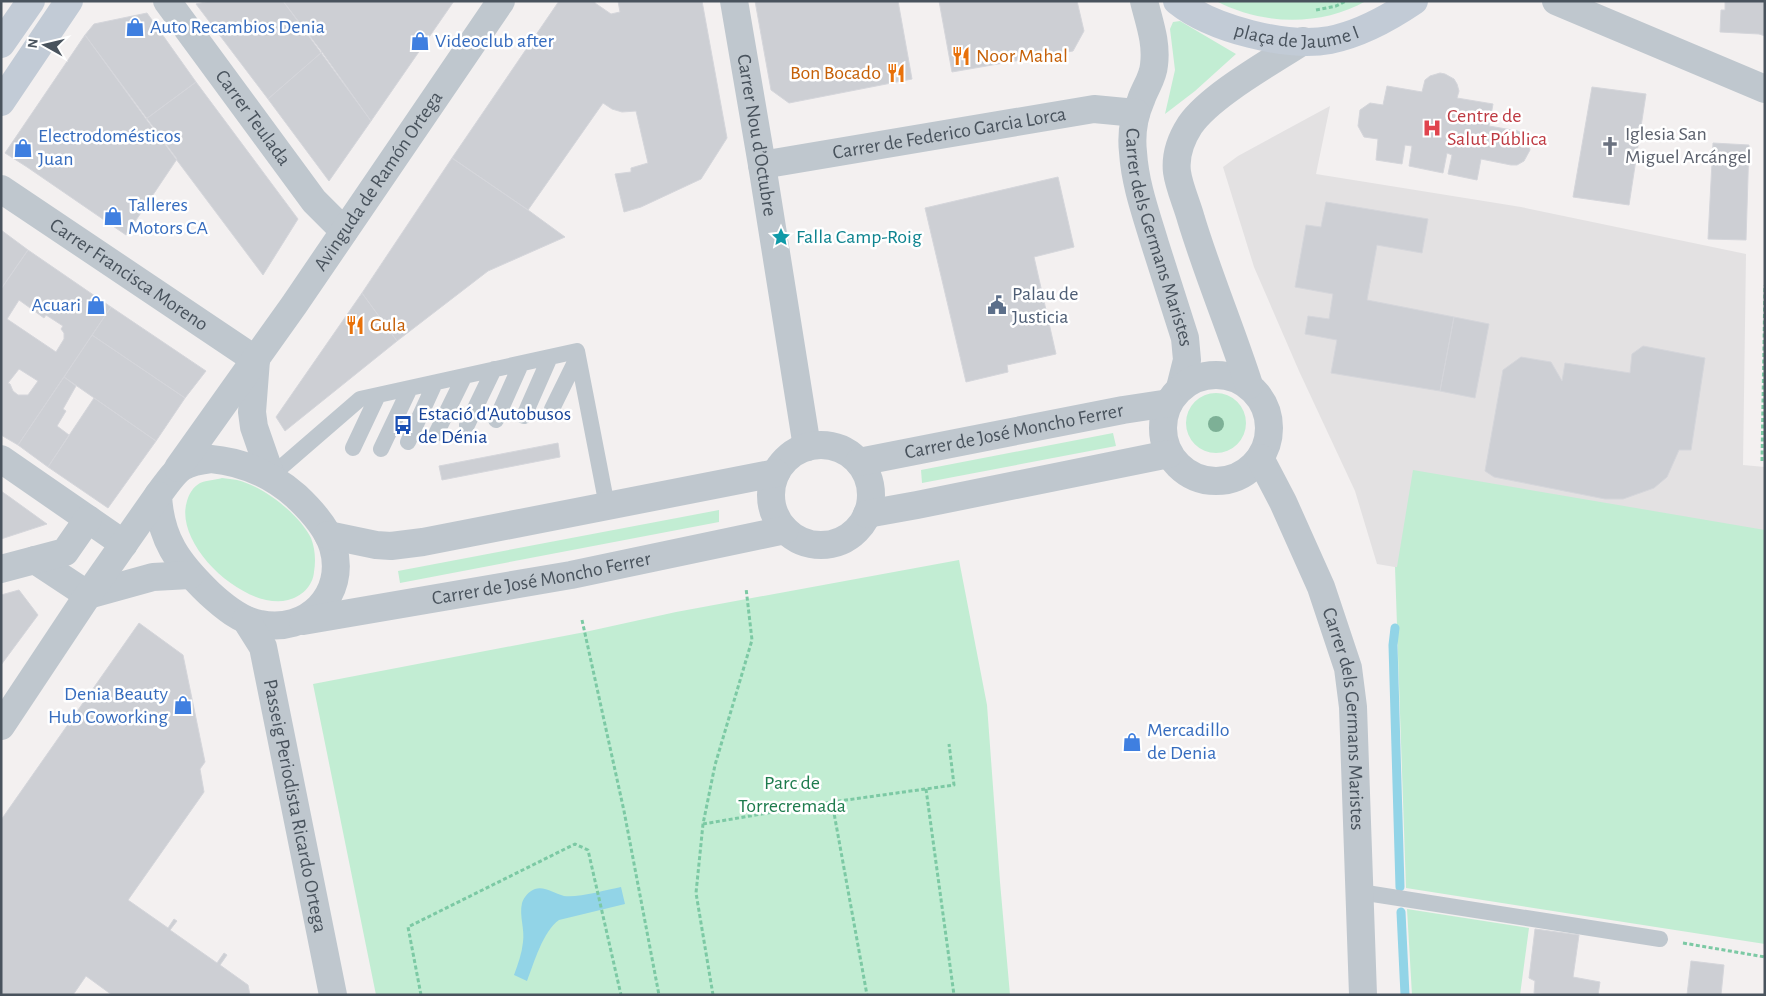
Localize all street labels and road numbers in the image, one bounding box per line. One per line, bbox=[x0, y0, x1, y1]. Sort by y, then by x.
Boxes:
street label: plaça de Jaume I bbox=[1232, 20, 1362, 52]
street label: Carrer Nou d’Octubre bbox=[733, 52, 780, 218]
street label: Carrer Teulada bbox=[211, 66, 294, 169]
street label: Avinguda de Ramón Ortega bbox=[310, 88, 447, 275]
street label: Carrer de Federico Garcia Lorca bbox=[831, 104, 1068, 163]
street label: Carrer dels Germans Maristes bbox=[1122, 127, 1196, 348]
street label: Carrer Francisca Moreno bbox=[46, 215, 212, 335]
street label: Carrer de José Moncho Ferrer bbox=[903, 400, 1126, 463]
street label: Carrer de José Moncho Ferrer bbox=[430, 548, 653, 609]
street label: Carrer dels Germans Maristes bbox=[1319, 605, 1367, 831]
street label: Passeig Periodista Ricardo Ortega bbox=[260, 677, 330, 934]

